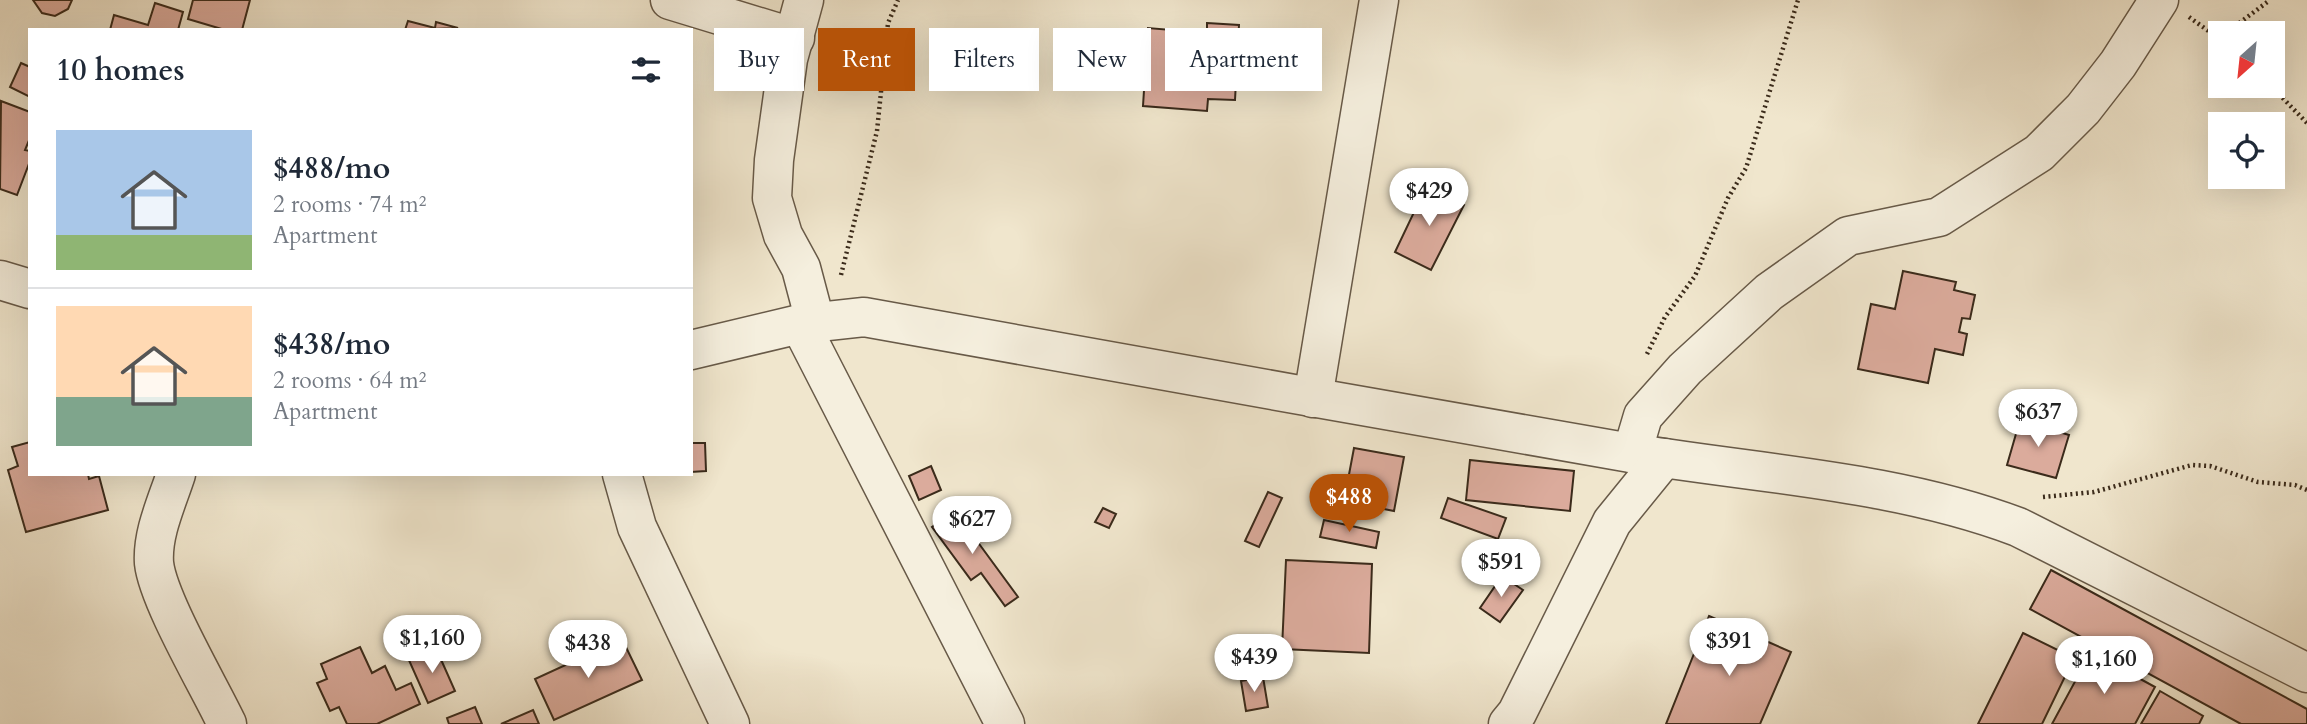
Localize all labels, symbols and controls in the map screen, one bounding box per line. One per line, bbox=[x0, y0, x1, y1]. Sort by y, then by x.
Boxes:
north arrow bbox=[2208, 21, 2286, 98]
map controls bbox=[2208, 21, 2285, 189]
chip: Buy bbox=[714, 28, 804, 91]
chip: Rent bbox=[818, 28, 915, 91]
chip: Filters bbox=[929, 28, 1039, 91]
chip: New bbox=[1053, 28, 1151, 91]
chip: Apartment bbox=[1165, 28, 1322, 91]
text: 10 homes bbox=[56, 50, 185, 91]
icon: filters bbox=[627, 51, 665, 89]
button: locate bbox=[2208, 112, 2285, 189]
text: $488/mo bbox=[273, 148, 390, 189]
icon: home bbox=[112, 158, 196, 242]
pin: $429 bbox=[1388, 168, 1470, 228]
text: $429 bbox=[1405, 175, 1453, 206]
text: 2 rooms · 74 m² bbox=[273, 189, 426, 220]
text: Apartment bbox=[273, 220, 377, 251]
text: $438/mo bbox=[273, 324, 390, 365]
icon: home bbox=[112, 334, 196, 418]
text: 2 rooms · 64 m² bbox=[273, 365, 426, 396]
pin: $637 bbox=[1997, 390, 2079, 449]
text: Apartment bbox=[273, 396, 377, 427]
text: $637 bbox=[2014, 396, 2062, 427]
pin: $488 bbox=[1308, 475, 1390, 534]
text: $488 bbox=[1325, 481, 1373, 512]
pin: $627 bbox=[931, 496, 1013, 556]
text: $627 bbox=[948, 503, 996, 534]
pin: $591 bbox=[1460, 540, 1542, 599]
text: $591 bbox=[1477, 546, 1525, 577]
pin: $1,160 bbox=[375, 616, 489, 675]
pin: $391 bbox=[1688, 618, 1770, 678]
pin: $438 bbox=[547, 620, 629, 680]
text: $1,160 bbox=[399, 622, 465, 653]
text: $391 bbox=[1705, 625, 1753, 656]
text: $438 bbox=[564, 627, 612, 658]
pin: $439 bbox=[1213, 634, 1295, 694]
pin: $1,160 bbox=[2047, 636, 2161, 696]
text: $439 bbox=[1230, 641, 1278, 672]
text: $1,160 bbox=[2071, 643, 2137, 674]

